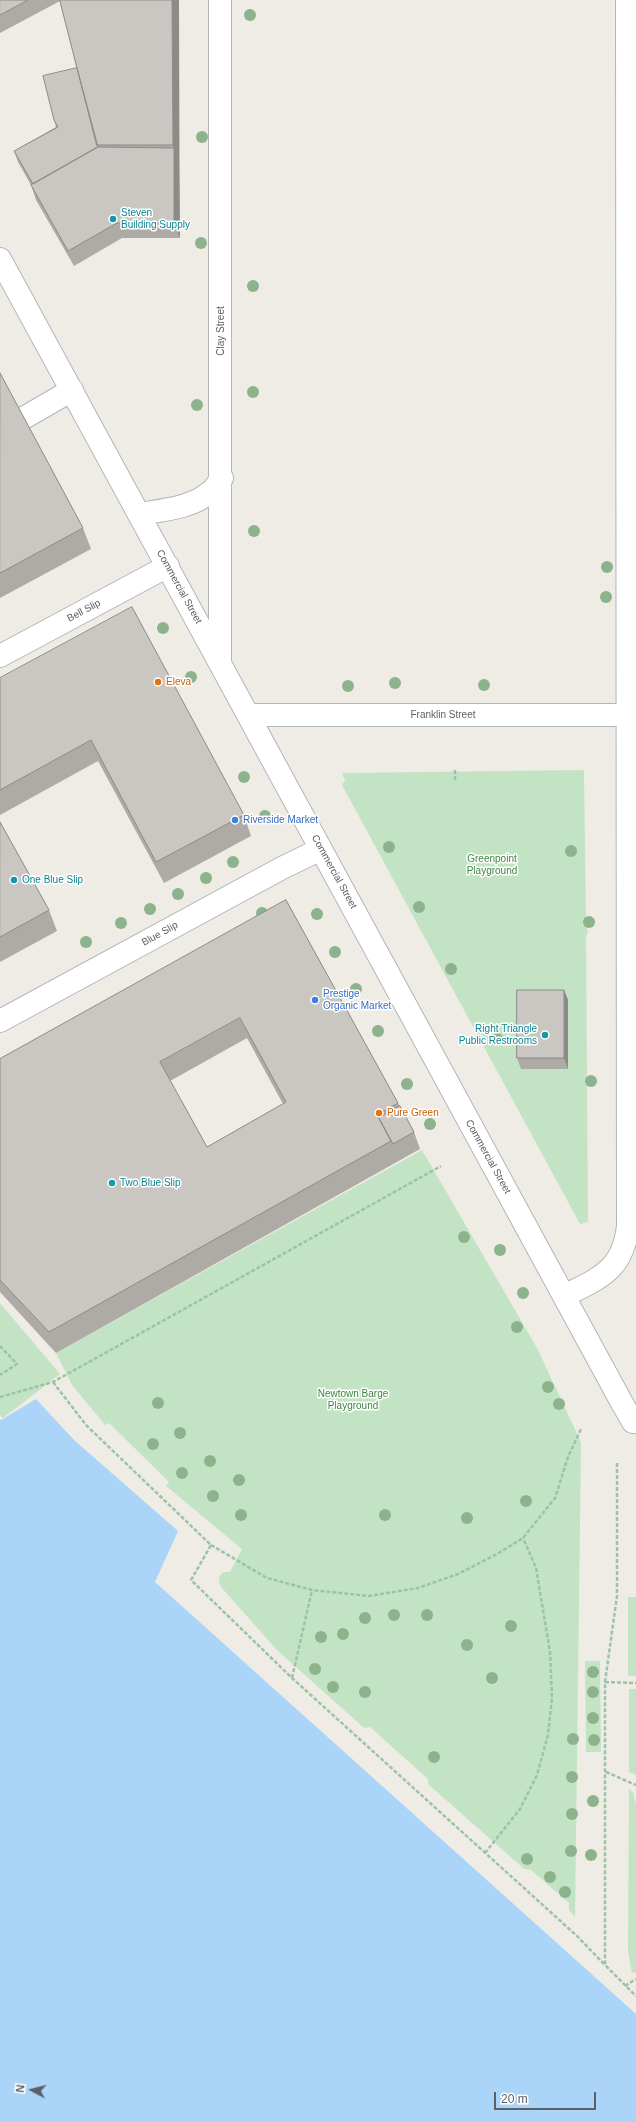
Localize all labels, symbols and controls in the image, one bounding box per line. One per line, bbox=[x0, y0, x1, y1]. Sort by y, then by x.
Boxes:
place label: Steven Building Supply bbox=[121, 207, 190, 230]
marker: Steven Building Supply bbox=[108, 214, 118, 224]
street label: Clay Street bbox=[215, 306, 227, 356]
street label: Commercial Street bbox=[154, 548, 204, 626]
street label: Bell Slip bbox=[65, 597, 103, 625]
place label: Eleva bbox=[166, 676, 191, 688]
marker: Eleva bbox=[153, 677, 163, 687]
street label: Franklin Street bbox=[410, 709, 476, 721]
place label: Riverside Market bbox=[243, 814, 318, 826]
marker: Riverside Market bbox=[230, 815, 240, 825]
street label: Commercial Street bbox=[309, 833, 359, 911]
park label: Greenpoint Playground bbox=[467, 853, 517, 876]
place label: One Blue Slip bbox=[22, 874, 83, 886]
marker: One Blue Slip bbox=[9, 875, 19, 885]
street label: Blue Slip bbox=[140, 919, 180, 949]
place label: Prestige Organic Market bbox=[323, 988, 391, 1012]
marker: Prestige Organic Market bbox=[310, 995, 320, 1005]
place label: Right Triangle Public Restrooms bbox=[459, 1023, 537, 1046]
marker: Right Triangle Public Restrooms bbox=[540, 1030, 550, 1040]
place label: Pure Green bbox=[387, 1107, 439, 1119]
marker: Pure Green bbox=[374, 1108, 384, 1118]
street label: Commercial Street bbox=[463, 1118, 513, 1196]
place label: Two Blue Slip bbox=[120, 1177, 181, 1189]
marker: Two Blue Slip bbox=[107, 1178, 117, 1188]
park label: Newtown Barge Playground bbox=[318, 1388, 388, 1412]
north arrow bbox=[12, 2070, 52, 2110]
text: N bbox=[14, 2084, 27, 2093]
scale bar bbox=[496, 2084, 598, 2110]
text: 20 m bbox=[501, 2092, 528, 2106]

